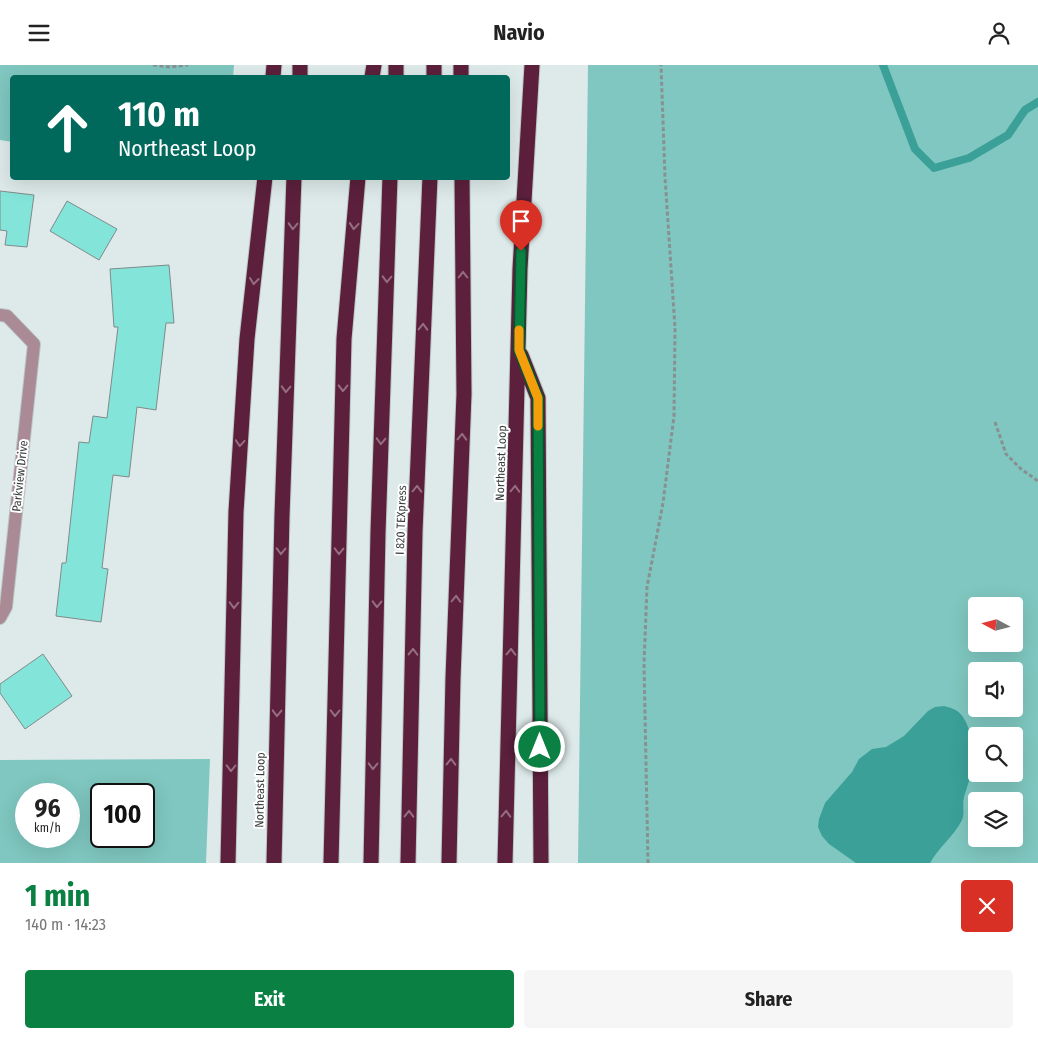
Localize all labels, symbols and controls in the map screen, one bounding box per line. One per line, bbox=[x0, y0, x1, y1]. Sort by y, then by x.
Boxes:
icon: menu bbox=[25, 19, 53, 47]
text: Navio bbox=[493, 19, 545, 46]
icon: person bbox=[985, 19, 1013, 47]
text: 110 m bbox=[118, 93, 200, 135]
icon: ahead bbox=[35, 95, 100, 160]
text: Northeast Loop bbox=[118, 135, 257, 162]
pin bbox=[500, 200, 542, 251]
icon: arrive bbox=[507, 207, 535, 235]
one-way arrow bbox=[287, 222, 298, 230]
one-way arrow bbox=[349, 222, 360, 230]
one-way arrow bbox=[458, 270, 468, 278]
one-way arrow bbox=[381, 275, 392, 283]
one-way arrow bbox=[249, 277, 260, 285]
one-way arrow bbox=[418, 323, 429, 331]
one-way arrow bbox=[338, 384, 348, 392]
one-way arrow bbox=[281, 385, 292, 393]
street label: Northeast Loop bbox=[493, 425, 509, 501]
one-way arrow bbox=[457, 433, 468, 441]
one-way arrow bbox=[376, 437, 387, 445]
one-way arrow bbox=[235, 439, 246, 447]
street label: Parkview Drive bbox=[9, 440, 31, 512]
street label: I 820 TEXpress bbox=[393, 485, 409, 555]
one-way arrow bbox=[411, 485, 422, 493]
one-way arrow bbox=[510, 485, 520, 493]
one-way arrow bbox=[334, 547, 344, 555]
one-way arrow bbox=[276, 548, 286, 555]
one-way arrow bbox=[451, 595, 462, 603]
north arrow bbox=[968, 597, 1022, 653]
map controls bbox=[968, 597, 1023, 847]
one-way arrow bbox=[372, 600, 382, 608]
one-way arrow bbox=[229, 602, 239, 609]
one-way arrow bbox=[407, 648, 418, 656]
one-way arrow bbox=[505, 648, 516, 656]
button: sound bbox=[968, 662, 1023, 717]
one-way arrow bbox=[272, 710, 282, 718]
one-way arrow bbox=[330, 710, 340, 717]
position arrow bbox=[513, 720, 565, 772]
button: search bbox=[968, 727, 1023, 782]
street label: Northeast Loop bbox=[252, 752, 268, 828]
one-way arrow bbox=[446, 758, 456, 766]
one-way arrow bbox=[368, 762, 378, 770]
one-way arrow bbox=[225, 764, 236, 772]
speed limit sign: 100 bbox=[90, 783, 155, 848]
button: layers bbox=[968, 792, 1023, 847]
text: 96 bbox=[34, 794, 61, 824]
one-way arrow bbox=[404, 810, 414, 818]
one-way arrow bbox=[501, 810, 512, 818]
text: km/h bbox=[34, 821, 61, 835]
text: 1 min bbox=[25, 878, 90, 914]
button: close bbox=[961, 880, 1013, 932]
text: 140 m · 14:23 bbox=[25, 915, 106, 934]
button: Exit bbox=[25, 970, 514, 1028]
button: Share bbox=[524, 970, 1013, 1028]

